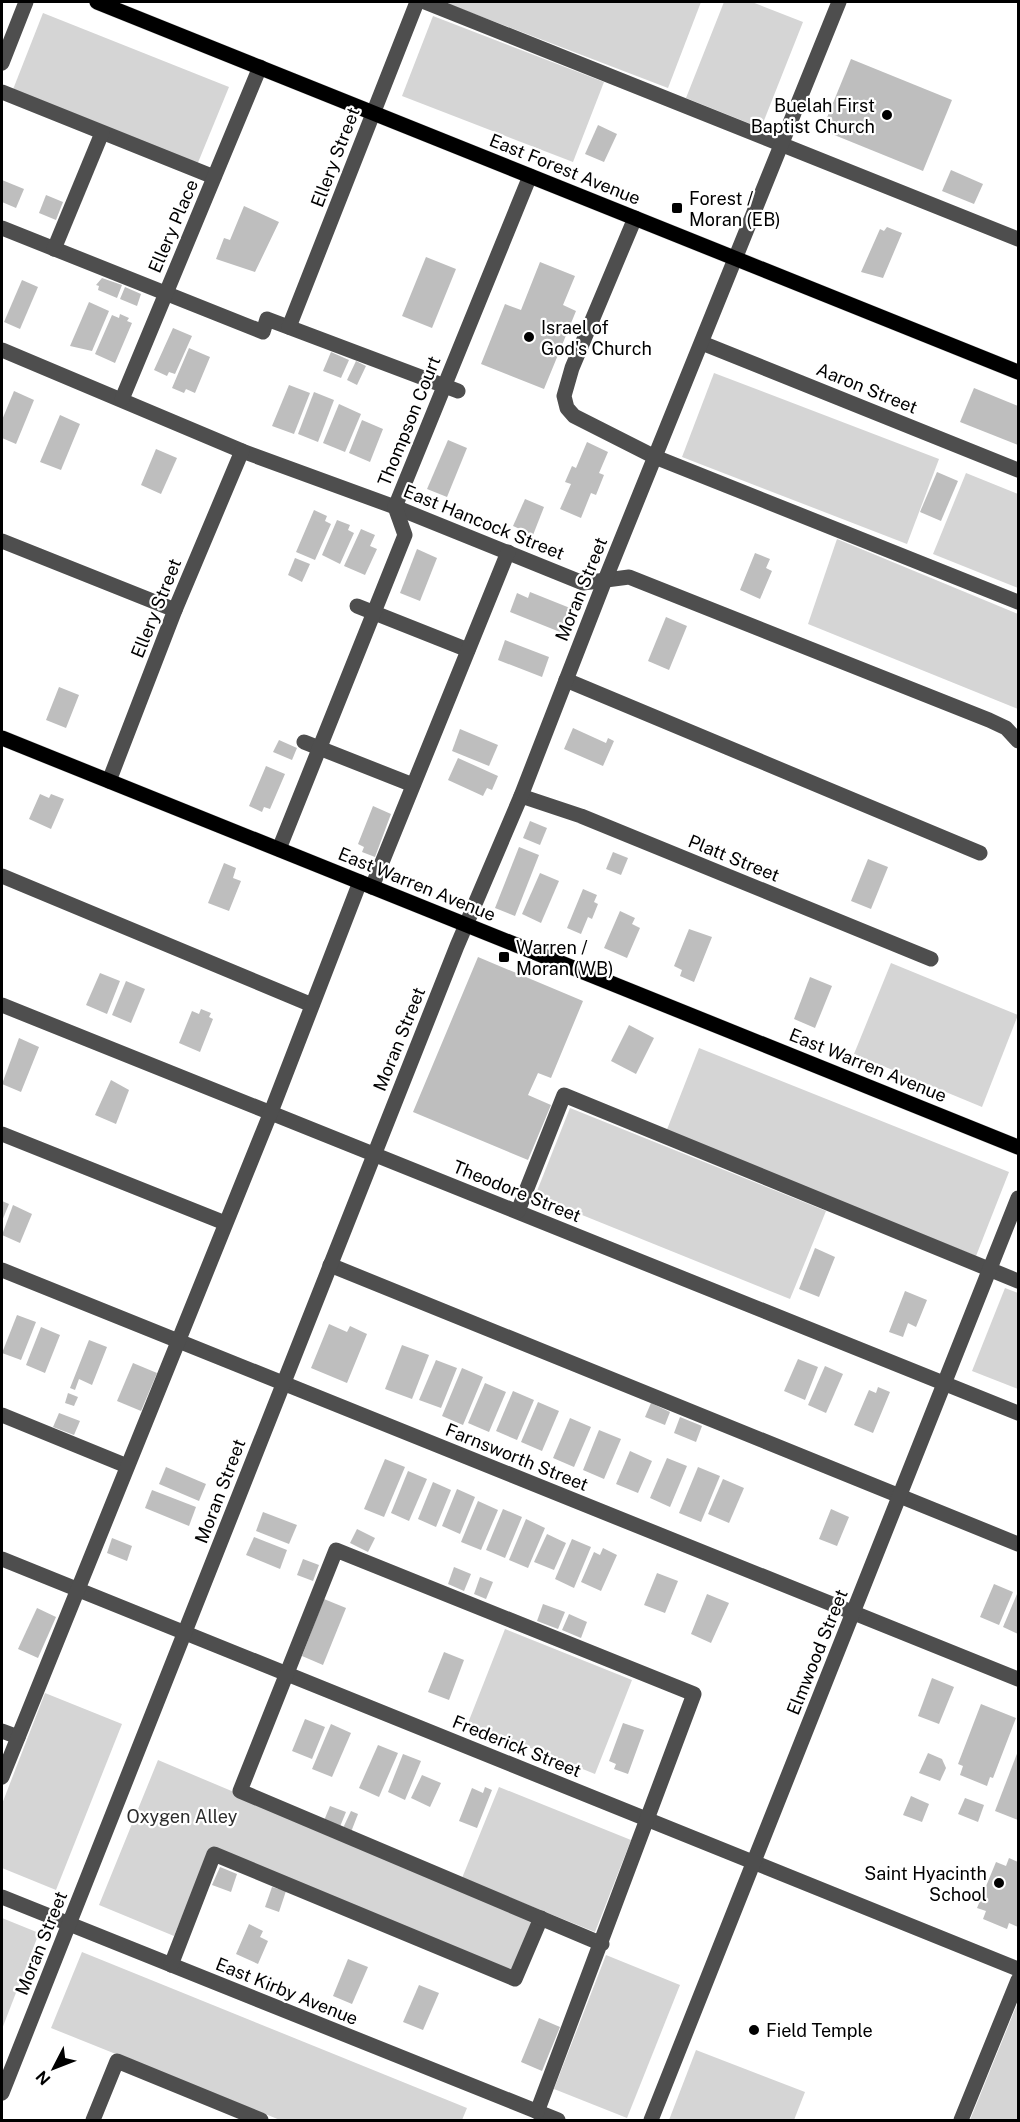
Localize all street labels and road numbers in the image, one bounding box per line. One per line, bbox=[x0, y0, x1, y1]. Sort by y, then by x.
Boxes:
street label: Ellery Street bbox=[306, 104, 364, 210]
street label: East Forest Avenue bbox=[486, 129, 644, 209]
street label: Ellery Place bbox=[144, 176, 202, 276]
street label: Thompson Court bbox=[373, 353, 445, 489]
street label: Aaron Street bbox=[813, 358, 921, 418]
street label: East Hancock Street bbox=[400, 480, 568, 564]
street label: Moran Street bbox=[551, 534, 611, 644]
street label: Ellery Street bbox=[127, 555, 185, 661]
street label: Platt Street bbox=[685, 830, 783, 886]
street label: East Warren Avenue bbox=[335, 843, 499, 925]
street label: Moran Street bbox=[369, 984, 429, 1094]
street label: East Warren Avenue bbox=[786, 1024, 950, 1106]
street label: Theodore Street bbox=[450, 1156, 584, 1226]
street label: Farnsworth Street bbox=[443, 1419, 591, 1495]
street label: Moran Street bbox=[190, 1436, 250, 1546]
street label: Elmwood Street bbox=[782, 1586, 852, 1718]
street label: Frederick Street bbox=[450, 1711, 584, 1781]
street label: Moran Street bbox=[11, 1888, 71, 1998]
street label: East Kirby Avenue bbox=[213, 1953, 361, 2029]

